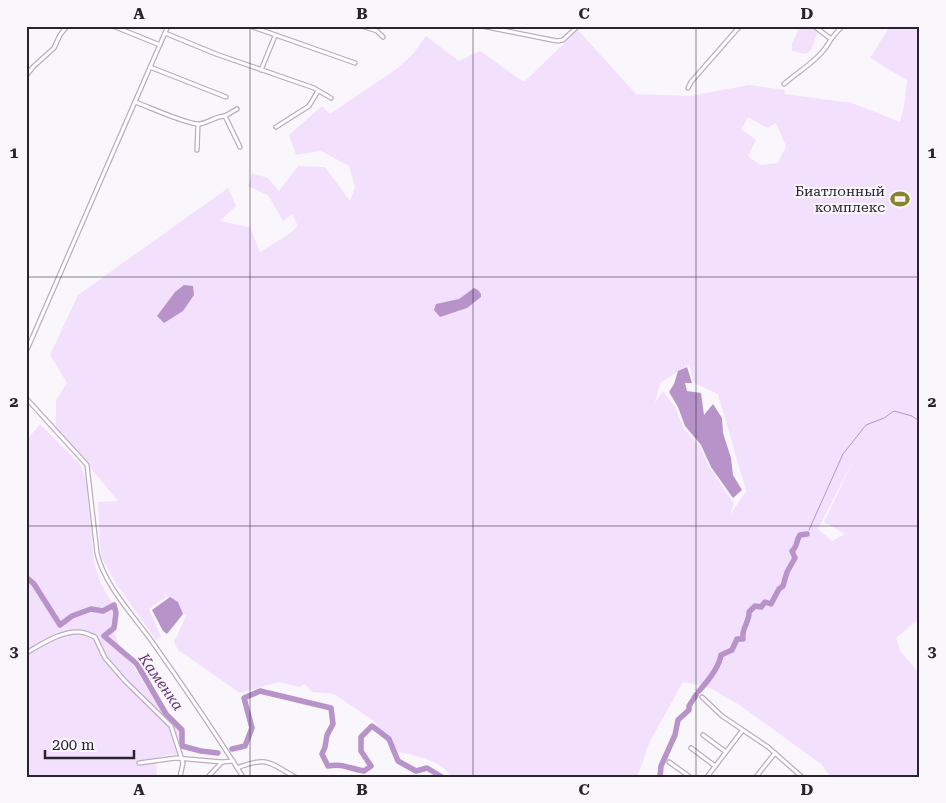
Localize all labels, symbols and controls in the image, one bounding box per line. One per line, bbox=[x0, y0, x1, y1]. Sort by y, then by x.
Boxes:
text: A bbox=[133, 4, 145, 23]
text: B bbox=[356, 4, 368, 23]
text: C bbox=[578, 4, 590, 23]
text: D bbox=[801, 4, 814, 23]
text: 1 bbox=[10, 143, 19, 162]
text: 1 bbox=[928, 143, 937, 162]
place label: Биатлонный комплекс bbox=[795, 183, 885, 215]
sports icon: Биатлонный комплекс bbox=[889, 188, 911, 210]
text: 2 bbox=[10, 392, 19, 411]
text: 2 bbox=[928, 392, 937, 411]
text: 3 bbox=[10, 642, 19, 661]
text: 3 bbox=[928, 642, 937, 661]
water label: Каменка bbox=[134, 649, 187, 714]
scale bar bbox=[45, 728, 134, 760]
text: 200 m bbox=[52, 736, 95, 754]
text: A bbox=[133, 780, 145, 799]
text: B bbox=[356, 780, 368, 799]
text: C bbox=[578, 780, 590, 799]
text: D bbox=[801, 780, 814, 799]

